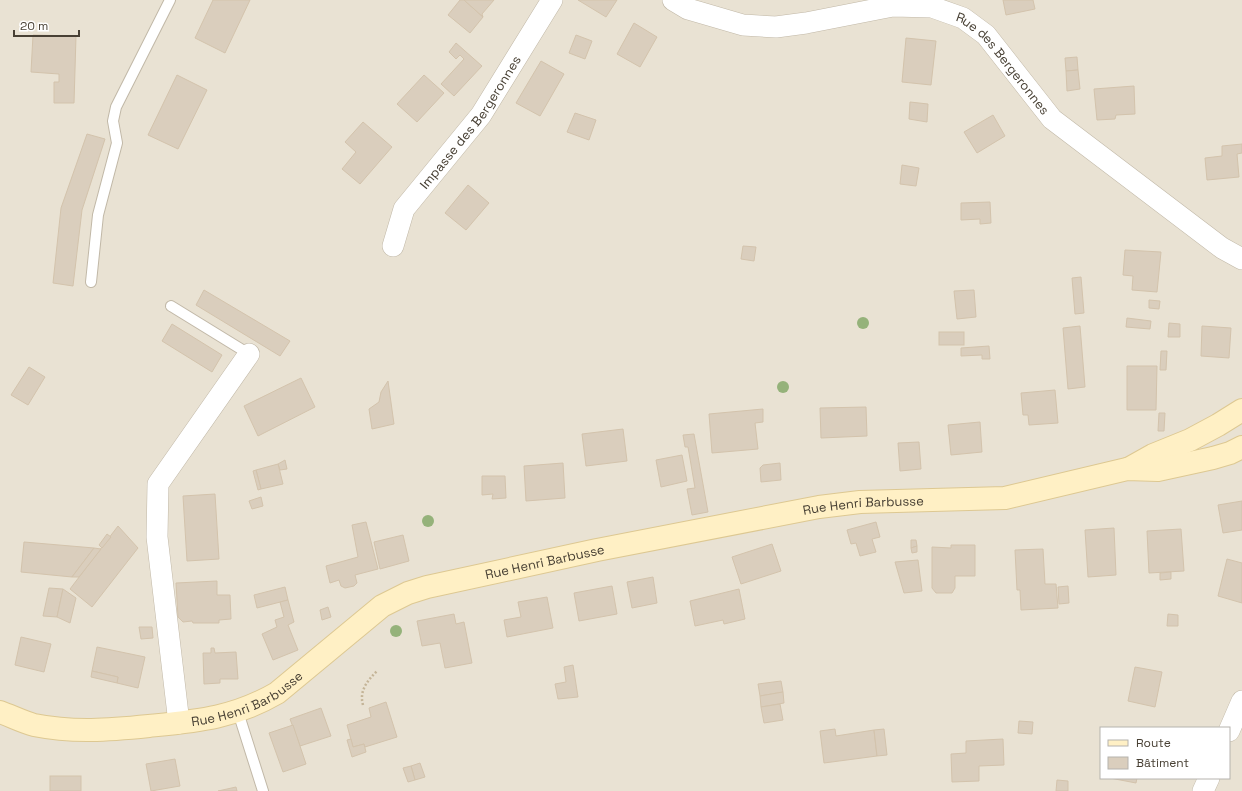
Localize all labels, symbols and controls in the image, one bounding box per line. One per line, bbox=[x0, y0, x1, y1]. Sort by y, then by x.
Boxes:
street label: Rue des Bergeronnes bbox=[954, 8, 1054, 118]
scale bar bbox=[14, 12, 79, 38]
text: 20 m bbox=[20, 18, 48, 34]
street label: Impasse des Bergeronnes bbox=[416, 52, 524, 192]
street label: Rue Henri Barbusse bbox=[801, 492, 924, 518]
street label: Rue Henri Barbusse bbox=[483, 540, 606, 583]
street label: Rue Henri Barbusse bbox=[190, 667, 306, 730]
legend bbox=[1100, 727, 1230, 779]
text: Route bbox=[1136, 735, 1171, 751]
text: Bâtiment bbox=[1136, 755, 1189, 771]

